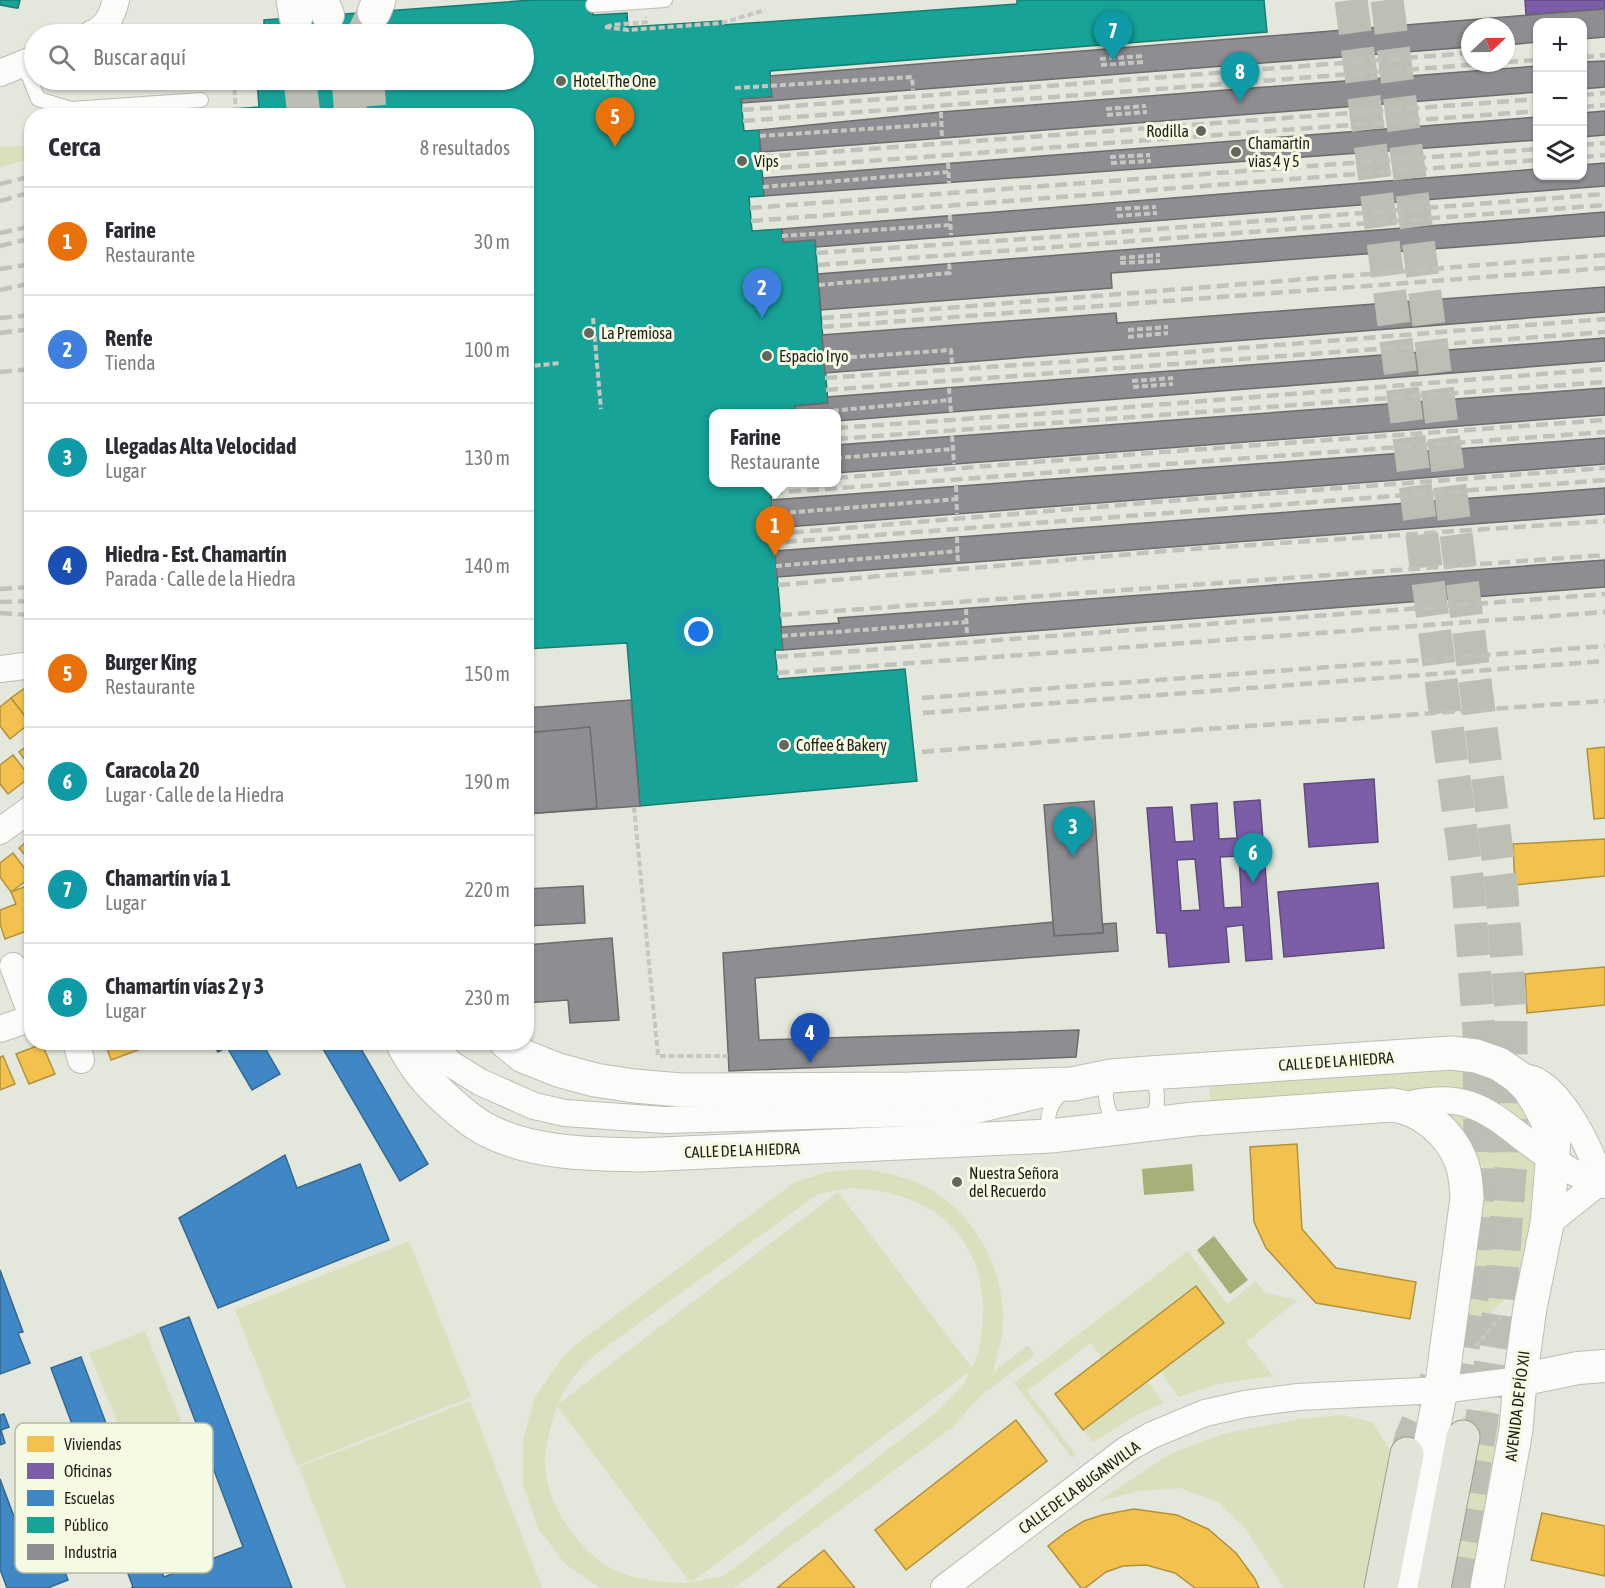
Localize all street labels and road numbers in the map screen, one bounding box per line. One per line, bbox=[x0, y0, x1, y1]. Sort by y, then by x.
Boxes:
street label: CALLE DE LA HIEDRA bbox=[1278, 1048, 1394, 1074]
street label: CALLE DE LA HIEDRA bbox=[684, 1139, 800, 1161]
street label: AVENIDA DE PÍO XII bbox=[1501, 1350, 1533, 1462]
street label: CALLE DE LA BUGANVILLA bbox=[1015, 1437, 1143, 1537]

